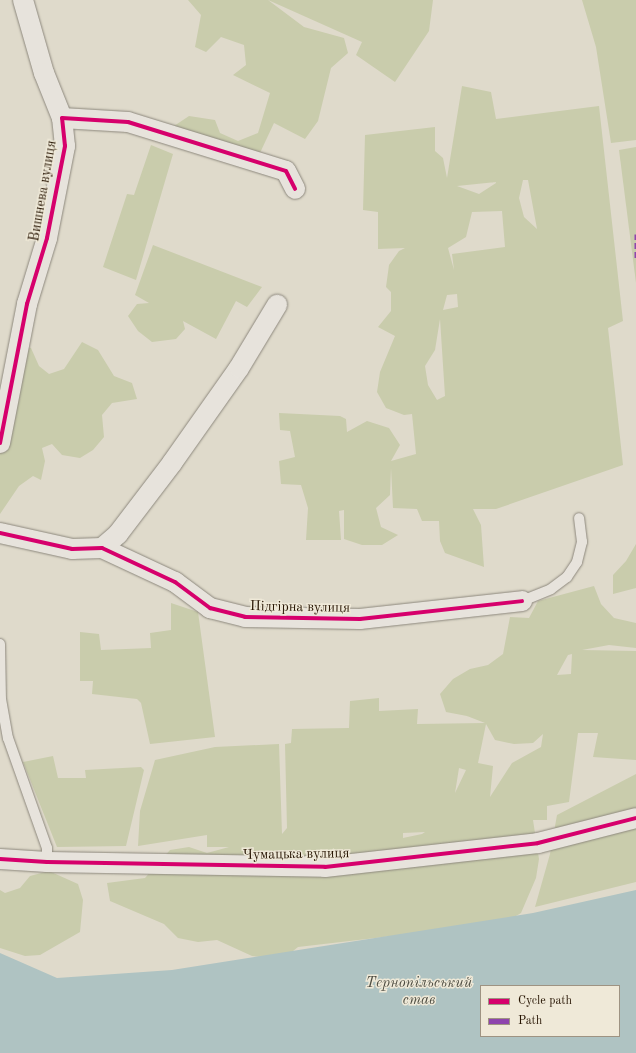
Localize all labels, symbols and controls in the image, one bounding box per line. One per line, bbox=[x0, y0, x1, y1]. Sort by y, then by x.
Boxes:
street label: Вишнева вулиця bbox=[26, 139, 60, 243]
street label: Підгірна вулиця bbox=[250, 598, 350, 616]
street label: Чумацька вулиця bbox=[242, 845, 350, 863]
water label: Тернопільський став bbox=[366, 974, 472, 1009]
legend bbox=[480, 985, 620, 1037]
text: Cycle path bbox=[518, 995, 572, 1007]
text: Path bbox=[518, 1015, 542, 1027]

